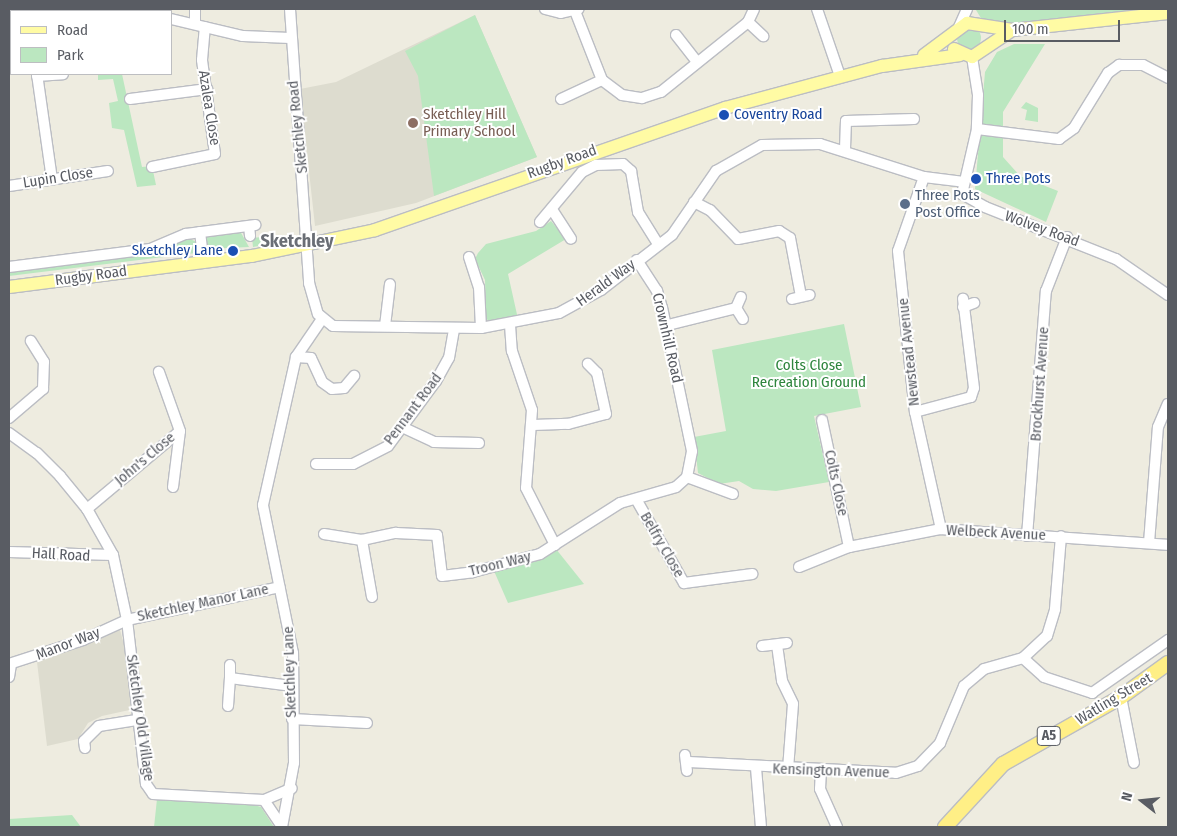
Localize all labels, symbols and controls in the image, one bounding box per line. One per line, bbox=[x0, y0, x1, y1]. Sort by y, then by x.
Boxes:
legend bbox=[10, 10, 172, 75]
scale bar bbox=[1007, 10, 1123, 42]
text: 100 m bbox=[1012, 20, 1049, 38]
text: Road bbox=[57, 21, 88, 39]
text: Park bbox=[57, 46, 84, 64]
street label: Azalea Close bbox=[194, 69, 224, 147]
street label: Sketchley Road bbox=[284, 80, 312, 174]
place label: Sketchley Hill Primary School bbox=[423, 105, 515, 140]
place label: Coventry Road bbox=[734, 106, 823, 124]
marker: Coventry Road bbox=[718, 109, 730, 121]
marker: Sketchley Hill Primary School bbox=[407, 117, 419, 129]
street label: Rugby Road bbox=[525, 141, 599, 183]
street label: Lupin Close bbox=[22, 164, 94, 192]
place label: Three Pots bbox=[986, 170, 1051, 188]
marker: Three Pots bbox=[970, 173, 982, 185]
place label: Three Pots Post Office bbox=[915, 186, 981, 221]
marker: Three Pots Post Office bbox=[899, 198, 911, 210]
street label: Wolvey Road bbox=[1002, 207, 1082, 251]
district label: Sketchley bbox=[260, 230, 334, 252]
place label: Sketchley Lane bbox=[132, 242, 223, 260]
marker: Sketchley Lane bbox=[227, 245, 239, 257]
street label: Herald Way bbox=[573, 256, 639, 310]
street label: Rugby Road bbox=[54, 262, 128, 290]
street label: Crownhill Road bbox=[648, 291, 686, 385]
street label: Newstead Avenue bbox=[894, 297, 924, 407]
street label: Brockhurst Avenue bbox=[1027, 326, 1053, 442]
park label: Colts Close Recreation Ground bbox=[752, 356, 866, 391]
street label: Pennant Road bbox=[380, 369, 446, 449]
street label: John's Close bbox=[111, 428, 179, 490]
street label: Colts Close bbox=[820, 448, 852, 518]
street label: Belfry Close bbox=[636, 509, 688, 581]
street label: Welbeck Avenue bbox=[946, 521, 1046, 545]
street label: Hall Road bbox=[31, 544, 91, 566]
street label: Troon Way bbox=[467, 548, 533, 580]
street label: Sketchley Manor Lane bbox=[136, 580, 270, 626]
street label: Manor Way bbox=[33, 624, 103, 664]
street label: Sketchley Lane bbox=[279, 626, 301, 718]
street label: Sketchley Old Village bbox=[122, 654, 158, 782]
street label: Watling Street bbox=[1073, 669, 1155, 729]
road number: A5 bbox=[1036, 724, 1062, 748]
street label: Kensington Avenue bbox=[772, 760, 890, 782]
north arrow bbox=[1117, 776, 1167, 826]
text: N bbox=[1118, 790, 1136, 803]

